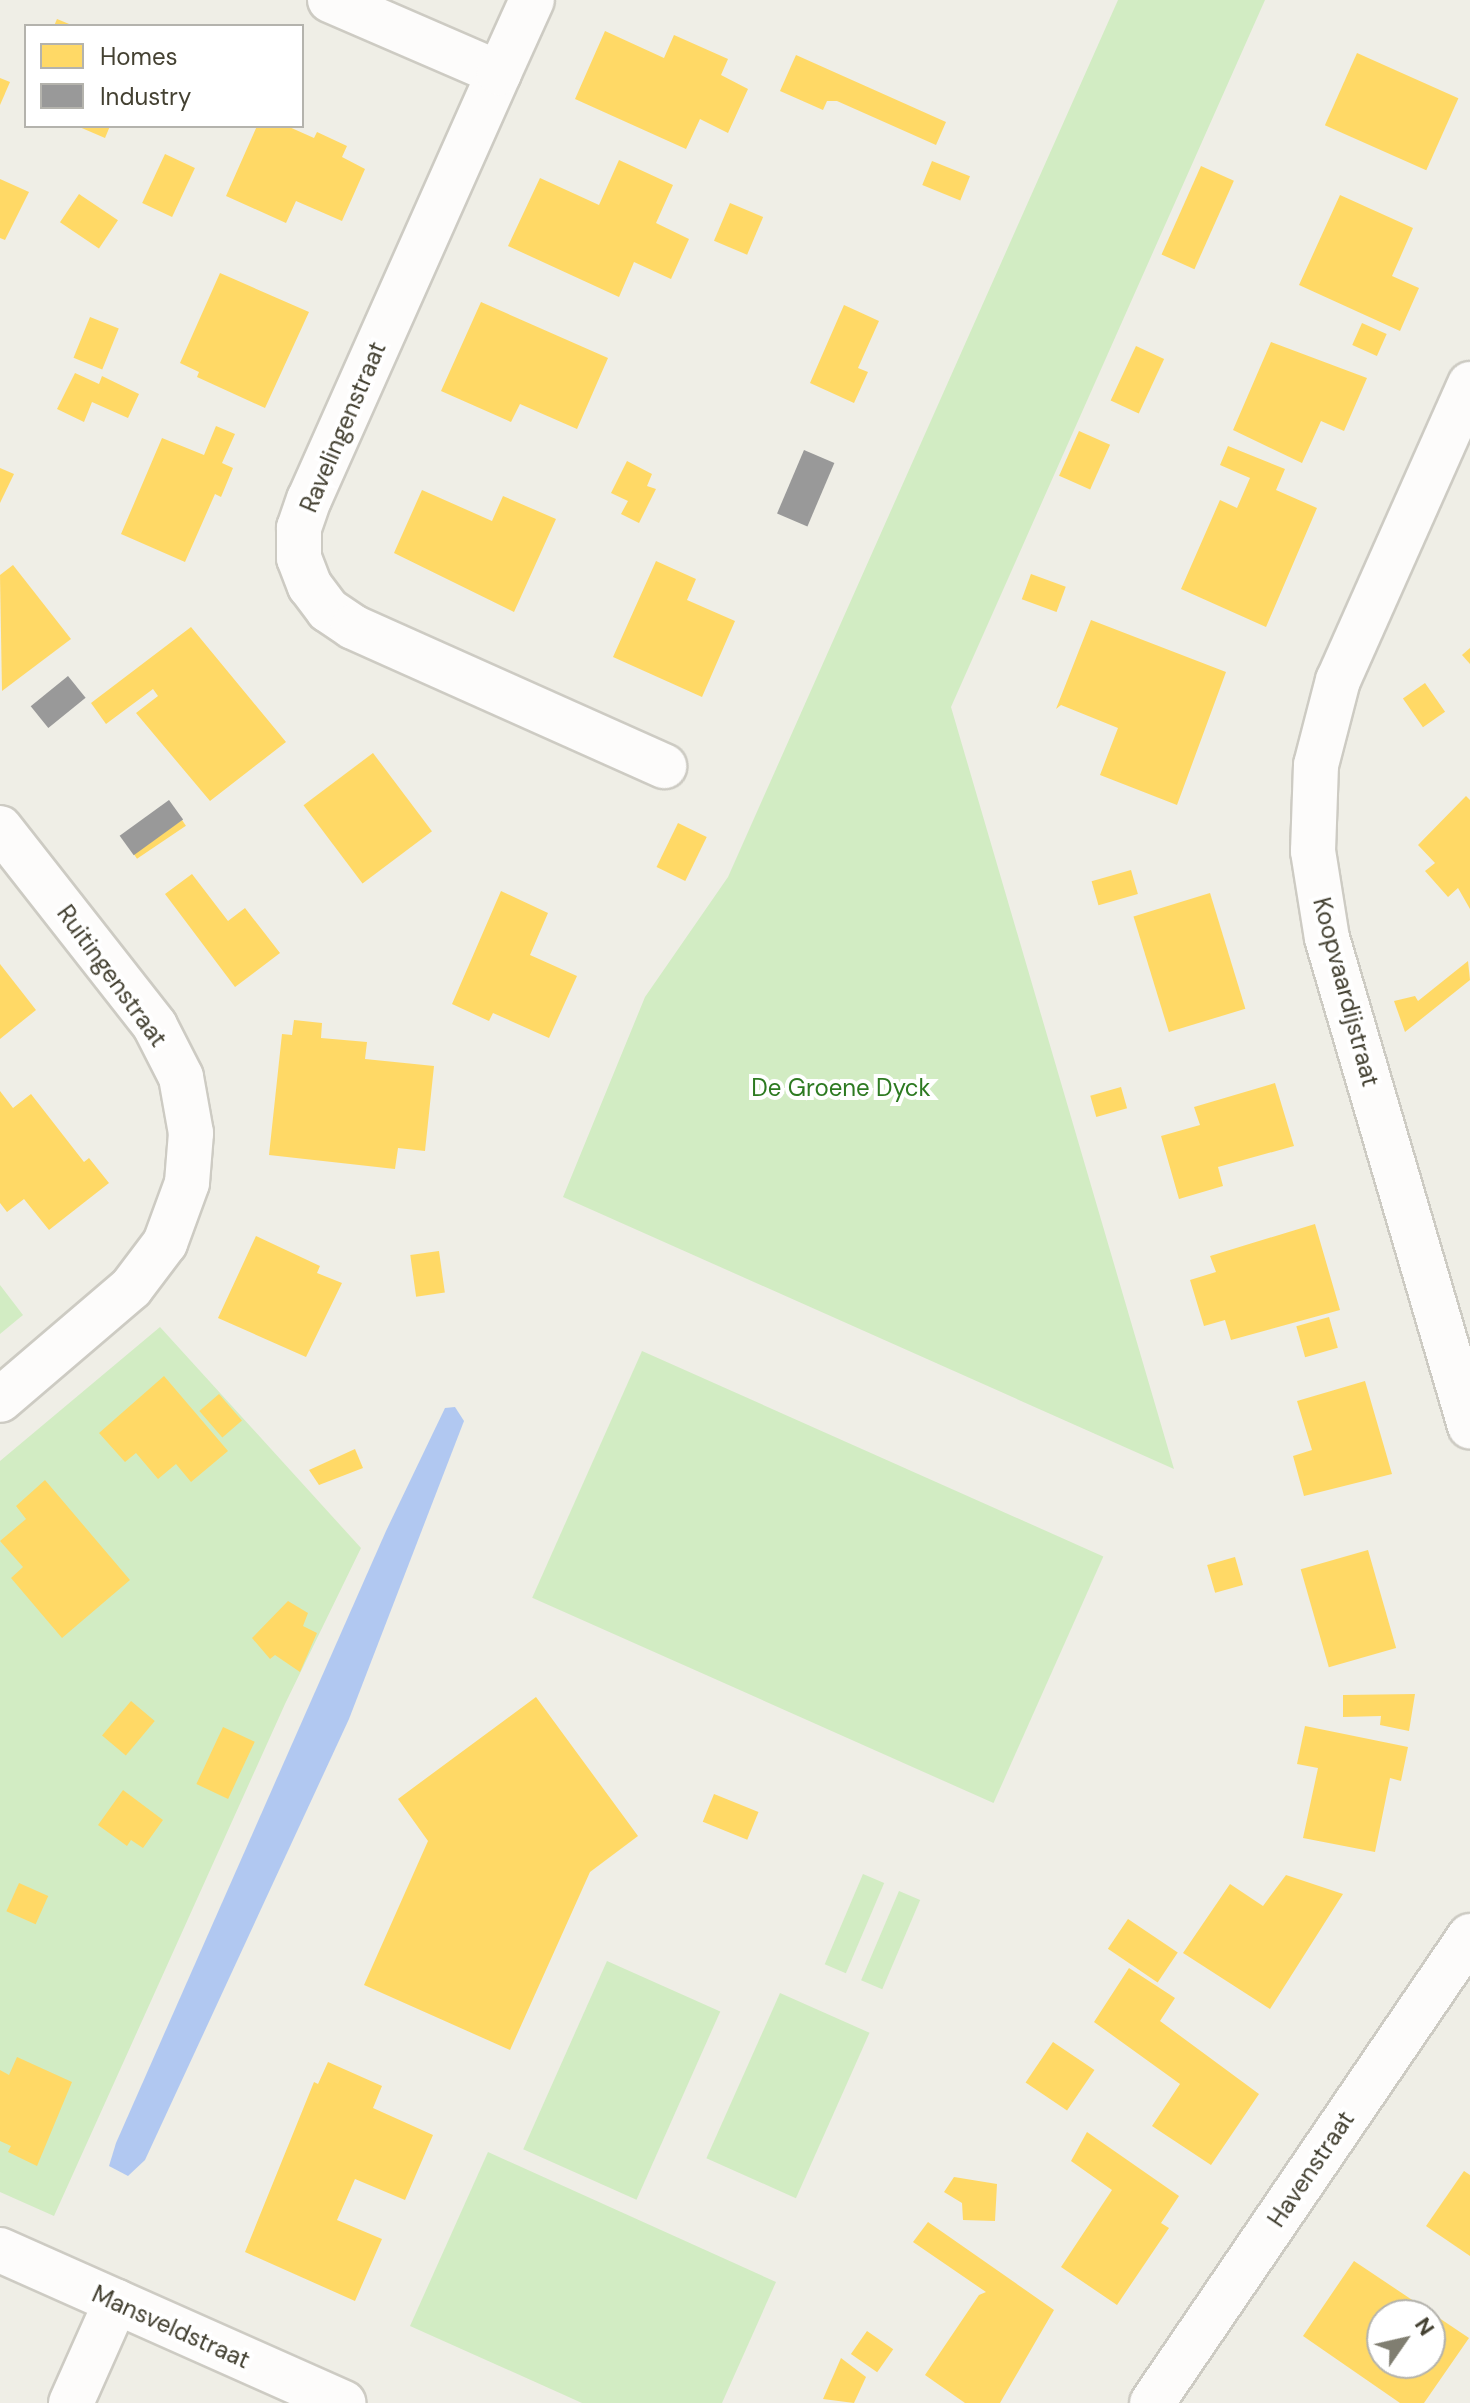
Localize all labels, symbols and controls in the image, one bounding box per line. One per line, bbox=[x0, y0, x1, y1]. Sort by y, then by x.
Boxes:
legend bbox=[24, 24, 304, 128]
text: Homes bbox=[100, 41, 178, 72]
text: Industry bbox=[100, 81, 191, 112]
street label: Ravelingenstraat bbox=[294, 337, 392, 517]
street label: Koopvaardijstraat bbox=[1307, 894, 1385, 1090]
street label: Ruitingenstraat bbox=[51, 900, 173, 1052]
park label: De Groene Dyck bbox=[751, 1074, 931, 1102]
street label: Havenstraat bbox=[1262, 2106, 1360, 2232]
street label: Mansveldstraat bbox=[88, 2279, 254, 2375]
north arrow bbox=[1366, 2299, 1446, 2379]
text: N bbox=[1408, 2312, 1441, 2341]

